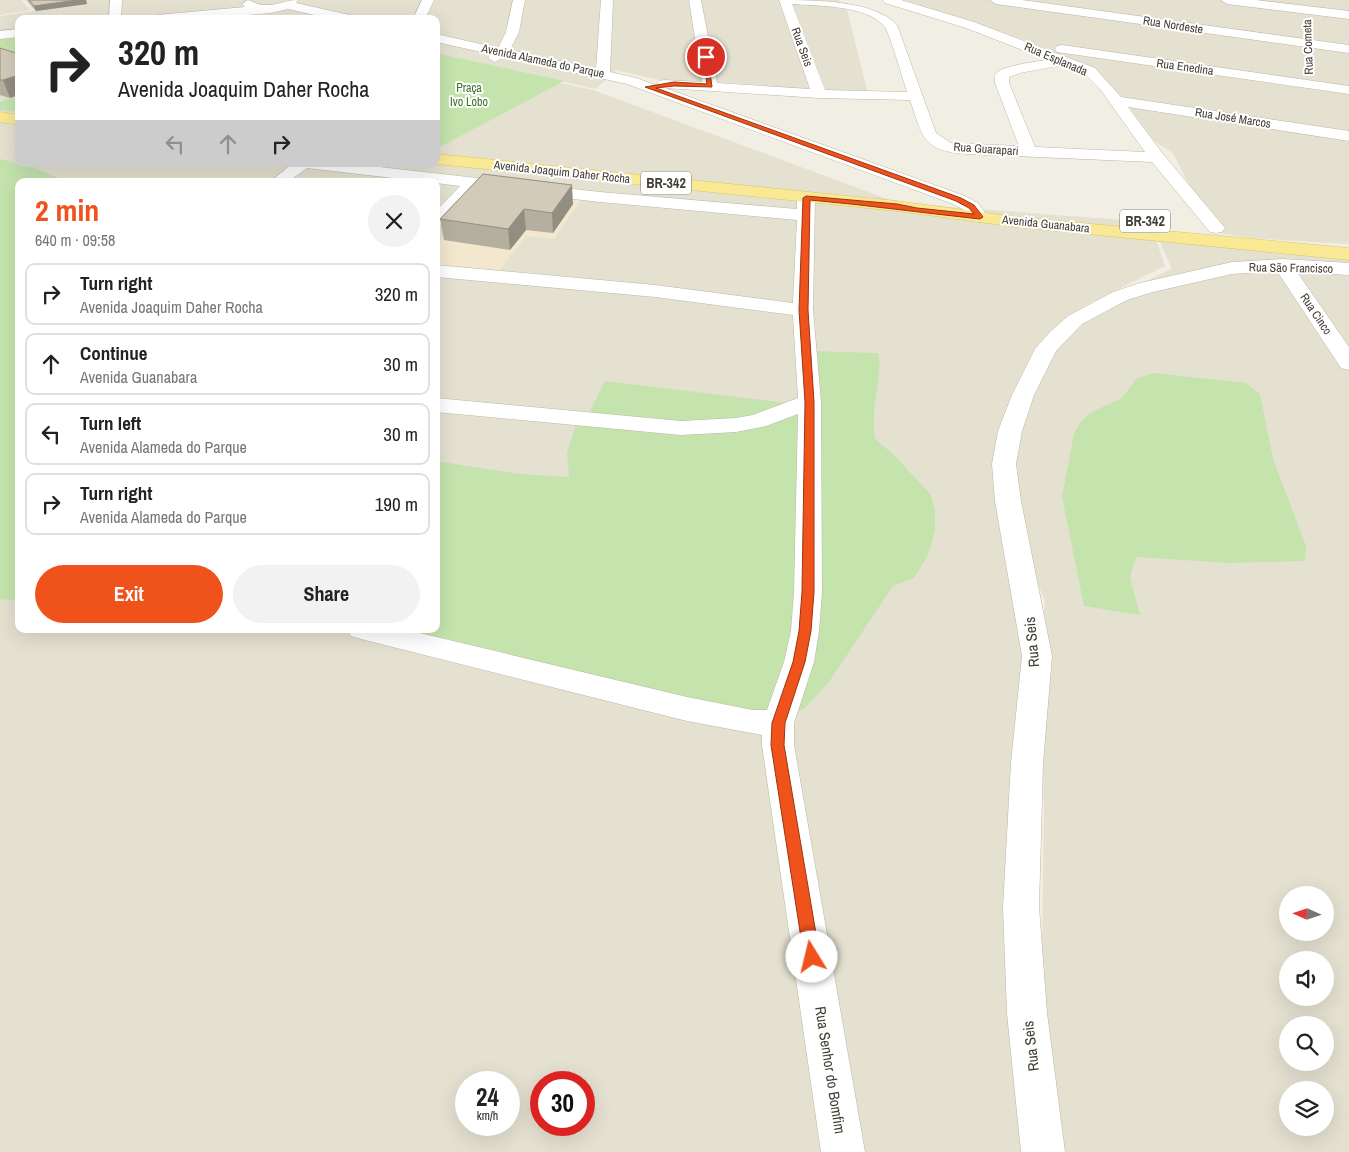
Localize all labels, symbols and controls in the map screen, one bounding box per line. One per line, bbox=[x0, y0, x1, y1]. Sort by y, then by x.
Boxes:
street label: Rua Nordeste bbox=[1142, 12, 1204, 38]
street label: Rua Cometa bbox=[1299, 19, 1317, 75]
street label: Rua Seis bbox=[788, 25, 816, 69]
text: 320 m bbox=[118, 29, 199, 76]
icon: right bbox=[35, 35, 100, 100]
pin bbox=[685, 36, 727, 78]
street label: Rua Esplanada bbox=[1022, 38, 1091, 80]
street label: Avenida Alameda do Parque bbox=[479, 40, 606, 82]
icon: arrive bbox=[692, 43, 720, 71]
street label: Rua Enedina bbox=[1155, 55, 1215, 79]
text: Avenida Joaquim Daher Rocha bbox=[118, 74, 369, 104]
park label: Praça Ivo Lobo bbox=[450, 80, 488, 110]
street label: Rua José Marcos bbox=[1194, 104, 1272, 132]
icon: left bbox=[161, 130, 189, 158]
icon: ahead bbox=[214, 130, 242, 158]
icon: right bbox=[267, 130, 295, 158]
street label: Rua Guarapari bbox=[953, 139, 1019, 159]
street label: Avenida Joaquim Daher Rocha bbox=[492, 157, 632, 187]
road number: BR-342 bbox=[641, 172, 691, 194]
text: 2 min bbox=[35, 190, 99, 230]
button: close bbox=[368, 195, 420, 247]
road number: BR-342 bbox=[1120, 210, 1170, 232]
street label: Avenida Guanabara bbox=[1000, 211, 1091, 237]
text: 640 m · 09:58 bbox=[35, 229, 115, 251]
street label: Rua São Francisco bbox=[1249, 259, 1333, 277]
text: Turn right bbox=[80, 270, 152, 296]
icon: right bbox=[37, 280, 65, 308]
text: 320 m bbox=[375, 281, 418, 307]
street label: Rua Cinco bbox=[1296, 290, 1336, 338]
text: Avenida Joaquim Daher Rocha bbox=[80, 296, 263, 318]
text: Continue bbox=[80, 340, 148, 366]
icon: ahead bbox=[37, 350, 65, 378]
text: 30 m bbox=[383, 351, 418, 377]
text: Avenida Guanabara bbox=[80, 366, 197, 388]
text: Turn left bbox=[80, 410, 141, 436]
icon: left bbox=[37, 420, 65, 448]
text: 30 m bbox=[383, 421, 418, 447]
text: Avenida Alameda do Parque bbox=[80, 436, 247, 458]
text: Turn right bbox=[80, 480, 152, 506]
icon: right bbox=[37, 490, 65, 518]
text: 190 m bbox=[375, 491, 418, 517]
text: Avenida Alameda do Parque bbox=[80, 506, 247, 528]
button: Exit bbox=[35, 565, 223, 623]
button: Share bbox=[233, 565, 420, 623]
street label: Rua Seis bbox=[1019, 616, 1044, 668]
north arrow bbox=[1279, 886, 1334, 941]
map controls bbox=[1279, 886, 1334, 1136]
position arrow bbox=[785, 930, 837, 982]
button: sound bbox=[1279, 951, 1334, 1006]
street label: Rua Senhor do Bomfim bbox=[810, 1005, 851, 1135]
button: search bbox=[1279, 1016, 1334, 1071]
street label: Rua Seis bbox=[1017, 1020, 1044, 1072]
speed limit sign: 30 bbox=[530, 1071, 595, 1136]
text: 24 bbox=[476, 1080, 499, 1114]
button: layers bbox=[1279, 1081, 1334, 1136]
text: km/h bbox=[477, 1108, 498, 1124]

